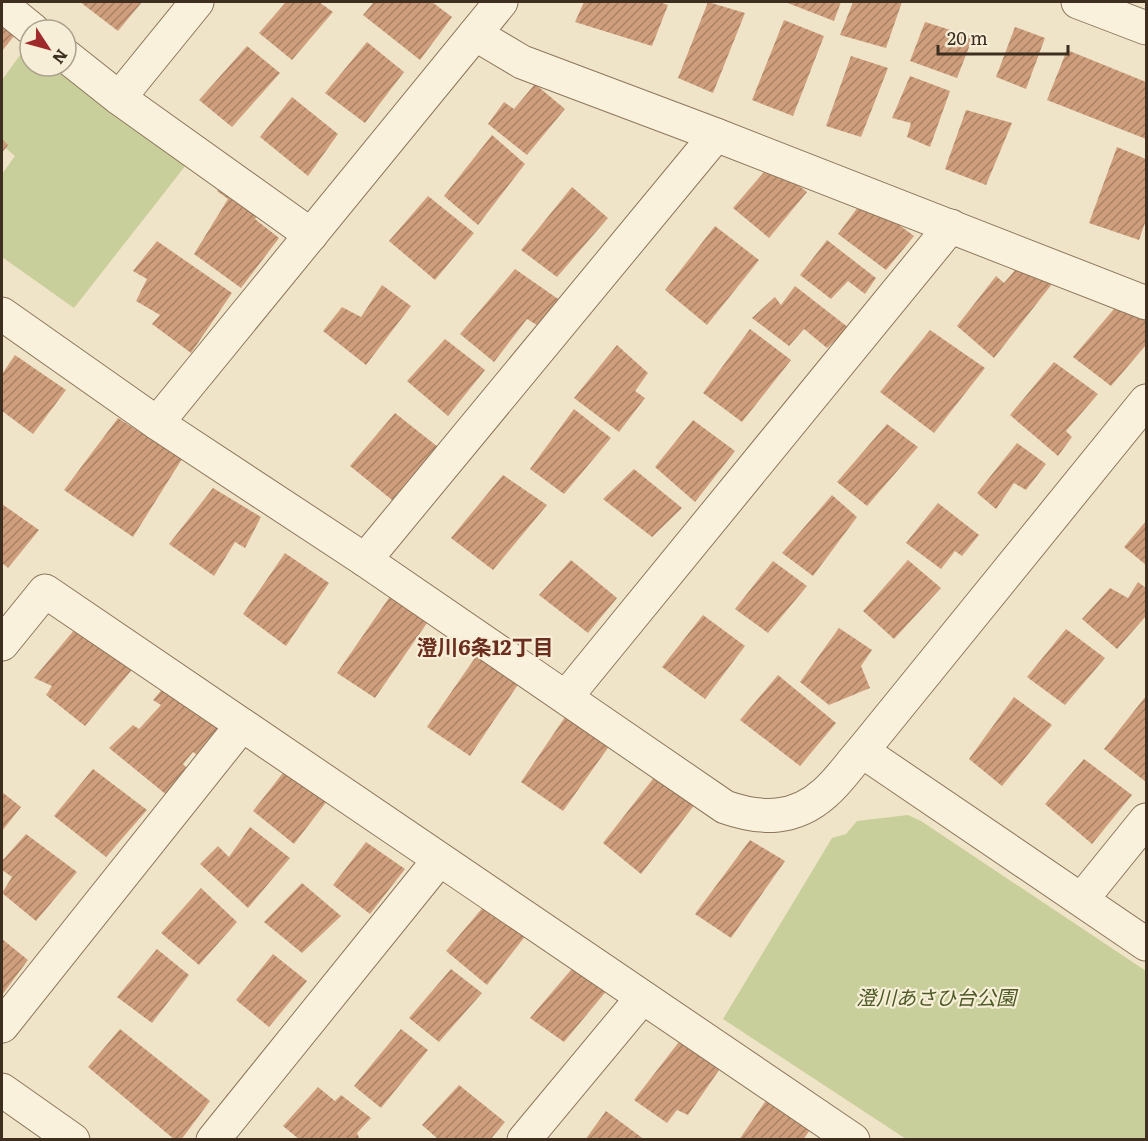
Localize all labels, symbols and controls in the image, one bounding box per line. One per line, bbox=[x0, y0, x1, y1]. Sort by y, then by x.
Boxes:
north arrow bbox=[18, 18, 78, 78]
scale bar bbox=[938, 18, 1068, 56]
text: 20 m bbox=[947, 24, 988, 51]
text: N bbox=[47, 45, 75, 70]
district label: 澄川6条12丁目 bbox=[416, 630, 554, 661]
park label: 澄川あさひ台公園 bbox=[856, 981, 1019, 1011]

